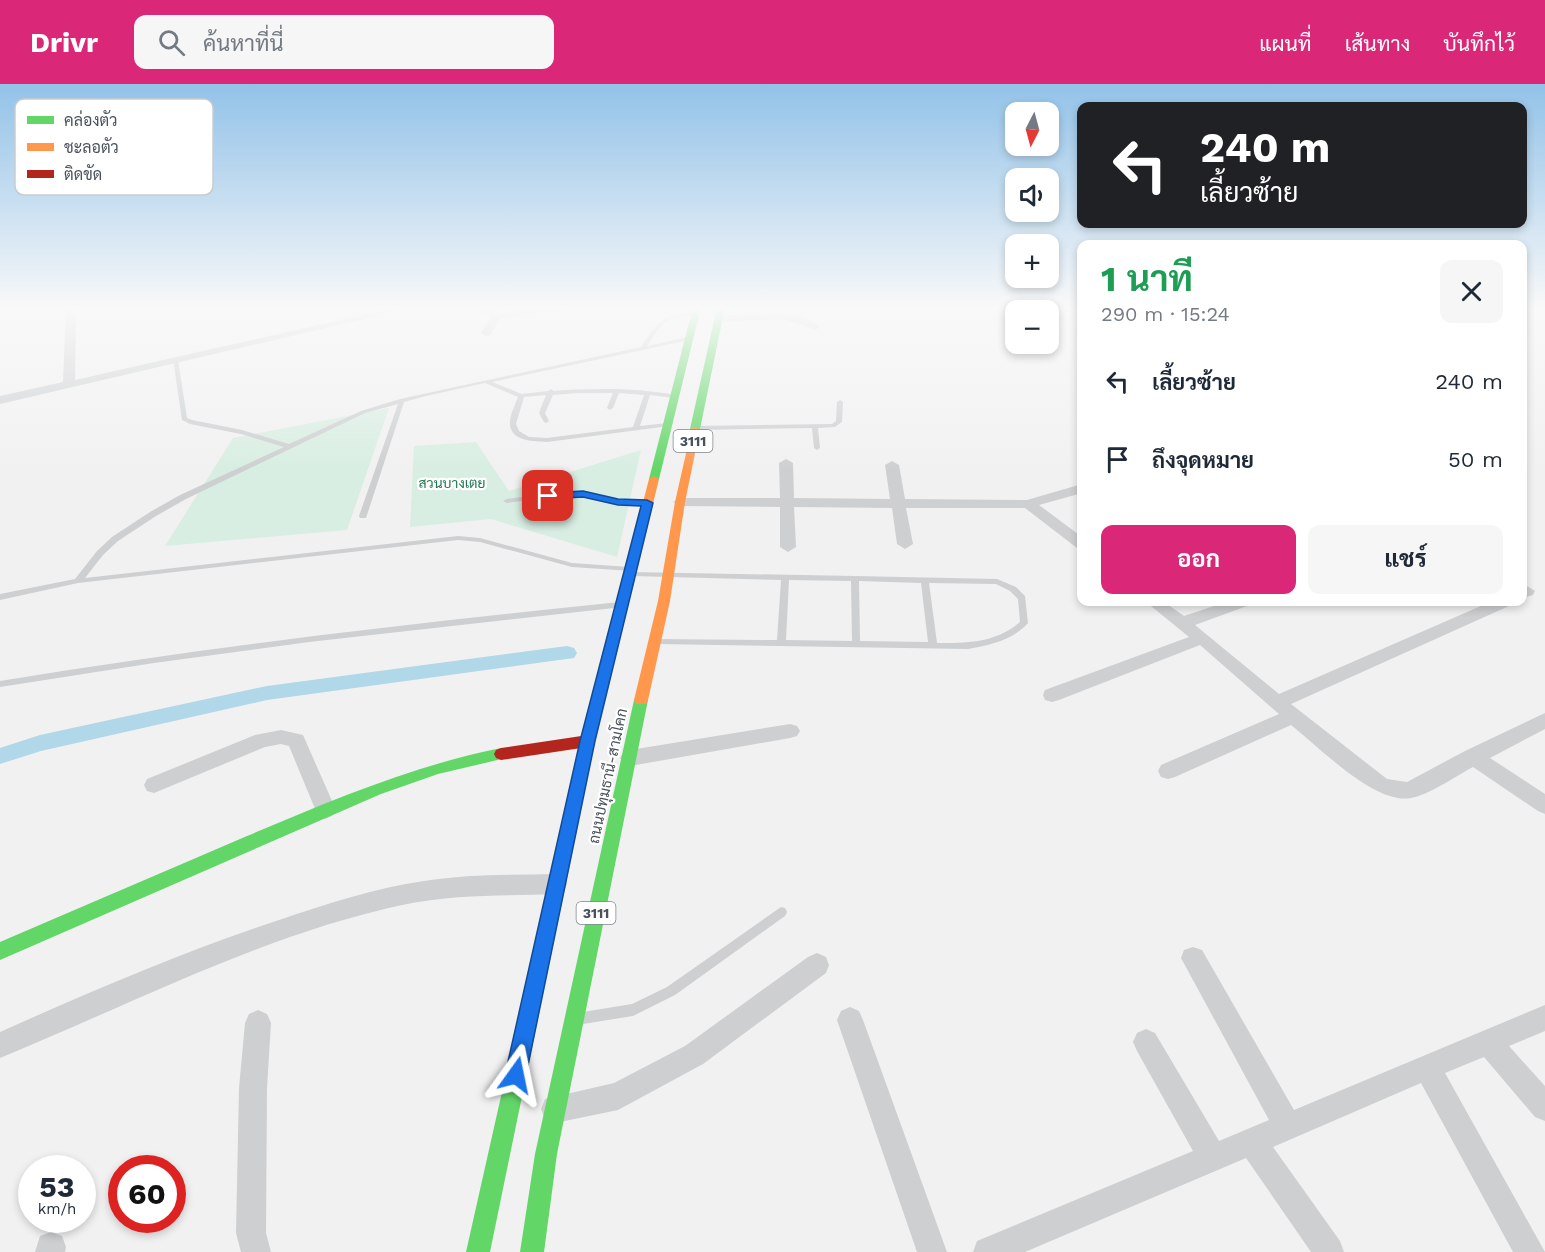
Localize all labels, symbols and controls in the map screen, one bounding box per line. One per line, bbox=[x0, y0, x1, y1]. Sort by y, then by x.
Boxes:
search box bbox=[134, 15, 554, 69]
text: Drivr bbox=[30, 26, 98, 59]
icon: search bbox=[155, 26, 188, 59]
text: ค้นหาที่นี่ bbox=[203, 31, 283, 56]
text: แผนที่ bbox=[1259, 31, 1312, 56]
text: เส้นทาง bbox=[1345, 31, 1410, 56]
text: บันทึกไว้ bbox=[1443, 31, 1515, 56]
legend bbox=[15, 99, 213, 195]
north arrow bbox=[1005, 102, 1059, 156]
map controls bbox=[1005, 102, 1059, 354]
text: คล่องตัว bbox=[64, 110, 118, 130]
text: 240 m bbox=[1200, 123, 1330, 172]
icon: left bbox=[1101, 126, 1179, 204]
text: ชะลอตัว bbox=[64, 137, 119, 157]
text: ติดขัด bbox=[64, 164, 102, 184]
button: sound bbox=[1005, 168, 1059, 222]
text: เลี้ยวซ้าย bbox=[1200, 177, 1298, 209]
button: + bbox=[1005, 234, 1059, 288]
text: 1 นาที bbox=[1101, 258, 1193, 300]
button: close bbox=[1440, 260, 1503, 323]
button: − bbox=[1005, 300, 1059, 354]
text: 290 m · 15:24 bbox=[1101, 302, 1230, 326]
icon: left bbox=[1101, 365, 1134, 398]
text: 240 m bbox=[1435, 369, 1503, 394]
text: เลี้ยวซ้าย bbox=[1152, 370, 1236, 395]
road number: 3111 bbox=[674, 430, 712, 452]
icon: arrive bbox=[1101, 443, 1134, 476]
text: 50 m bbox=[1448, 447, 1503, 472]
text: ถึงจุดหมาย bbox=[1152, 448, 1254, 473]
pin bbox=[522, 470, 573, 521]
park label: สวนบางเตย bbox=[418, 475, 486, 491]
icon: arrive bbox=[531, 479, 564, 512]
button: ออก bbox=[1101, 525, 1296, 594]
button: แชร์ bbox=[1308, 525, 1503, 594]
street label: ถนนปทุมธานี-สามโคก bbox=[584, 706, 633, 846]
road number: 3111 bbox=[576, 902, 616, 924]
position arrow bbox=[484, 1043, 548, 1107]
speed limit sign: 60 bbox=[108, 1155, 186, 1233]
text: 53 bbox=[39, 1169, 75, 1204]
text: km/h bbox=[38, 1200, 76, 1218]

